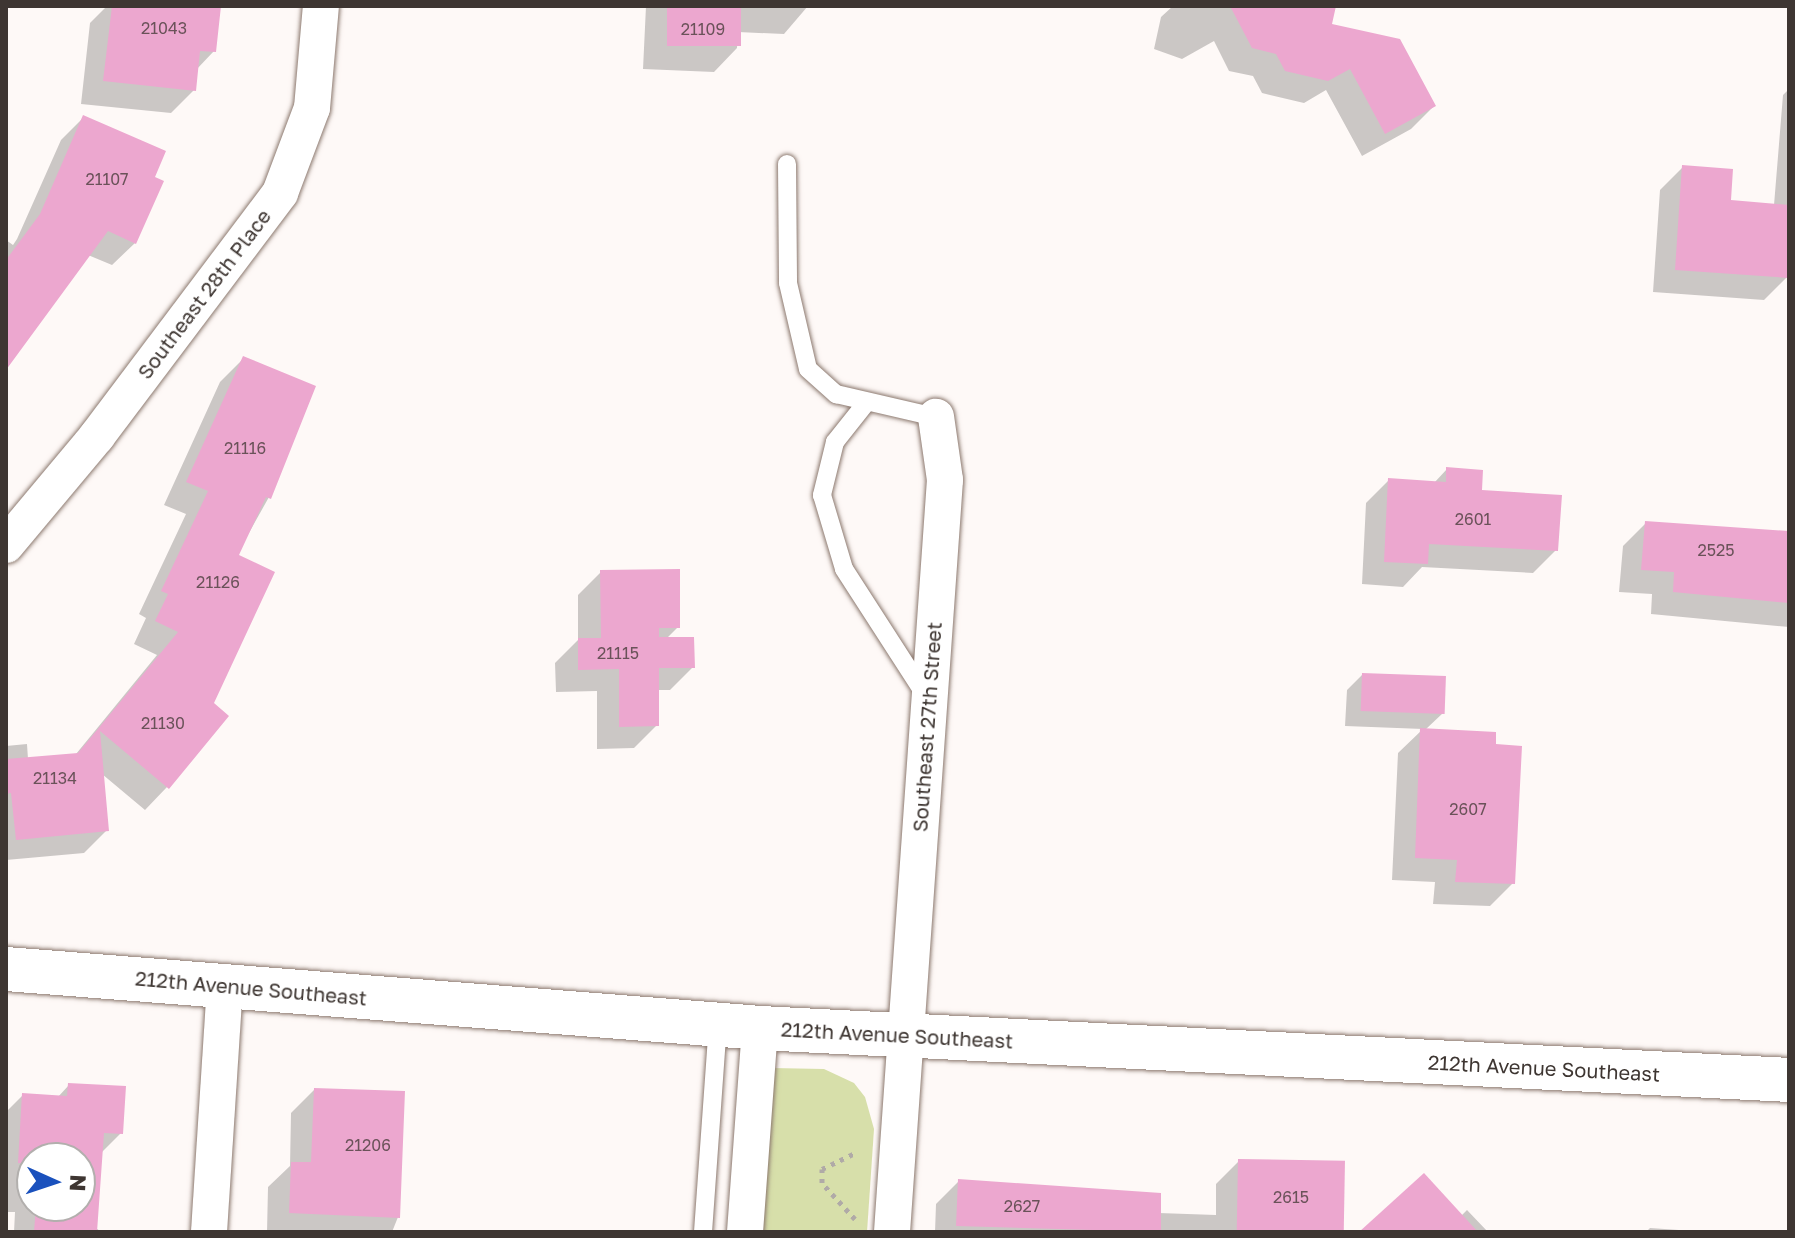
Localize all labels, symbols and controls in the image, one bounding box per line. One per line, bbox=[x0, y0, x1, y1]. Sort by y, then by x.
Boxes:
house number: 21043 bbox=[141, 18, 187, 38]
house number: 21109 bbox=[681, 19, 725, 39]
house number: 21107 bbox=[85, 169, 129, 189]
street label: Southeast 28th Place bbox=[132, 204, 276, 384]
house number: 21116 bbox=[224, 438, 266, 458]
house number: 2601 bbox=[1455, 509, 1491, 529]
house number: 2525 bbox=[1697, 540, 1735, 560]
house number: 21126 bbox=[196, 572, 240, 592]
street label: Southeast 27th Street bbox=[908, 621, 946, 833]
house number: 21115 bbox=[597, 643, 639, 663]
house number: 21130 bbox=[141, 713, 185, 733]
house number: 21134 bbox=[33, 768, 77, 788]
house number: 2607 bbox=[1449, 799, 1487, 819]
street label: 212th Avenue Southeast bbox=[134, 966, 368, 1010]
street label: 212th Avenue Southeast bbox=[780, 1017, 1014, 1053]
street label: 212th Avenue Southeast bbox=[1427, 1050, 1661, 1086]
house number: 21206 bbox=[345, 1135, 391, 1155]
north arrow bbox=[16, 1142, 96, 1222]
text: N bbox=[65, 1174, 92, 1192]
house number: 2615 bbox=[1273, 1187, 1309, 1207]
house number: 2627 bbox=[1004, 1196, 1040, 1216]

